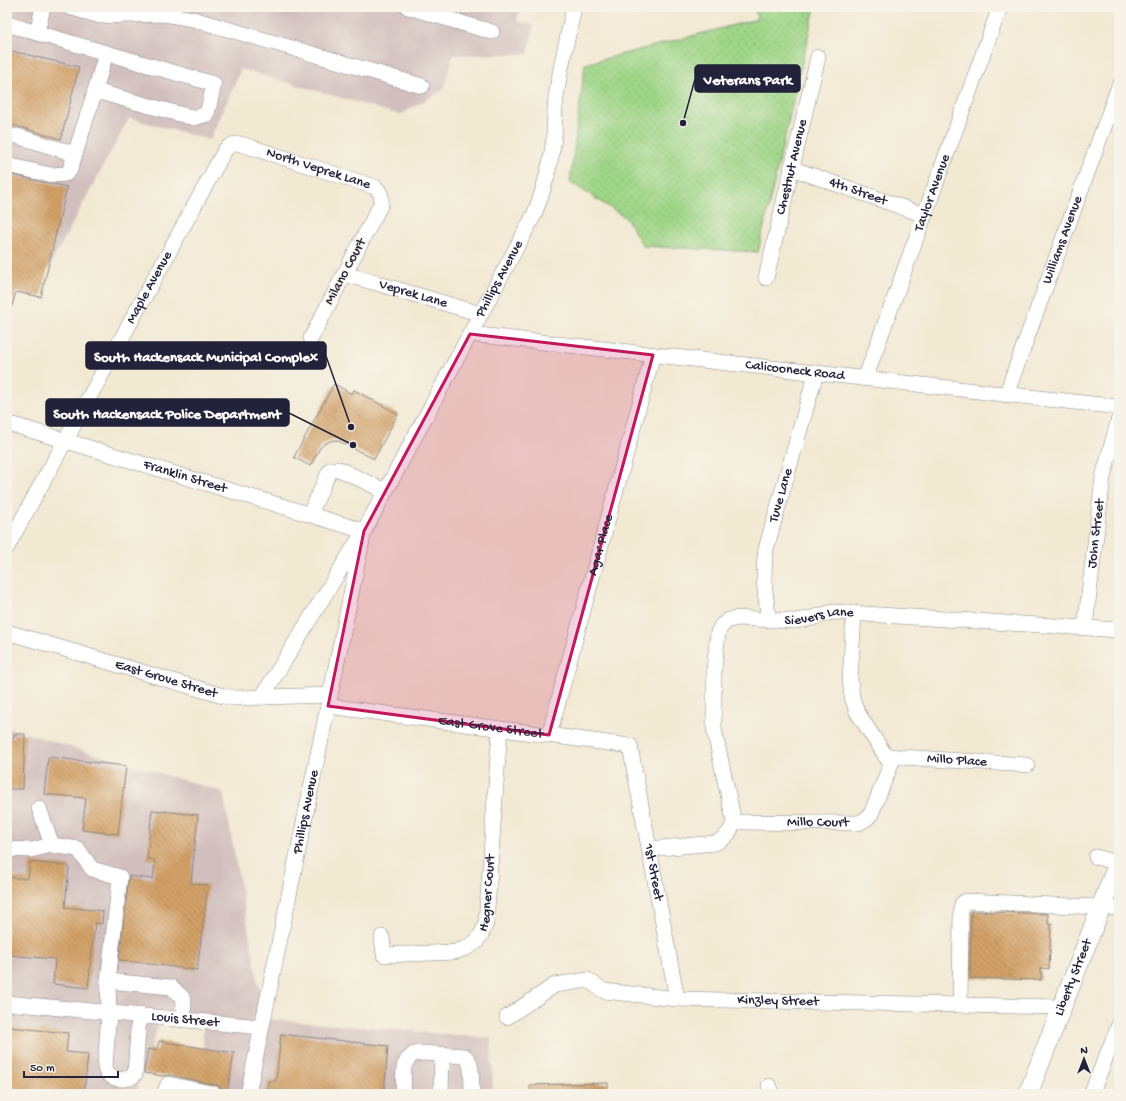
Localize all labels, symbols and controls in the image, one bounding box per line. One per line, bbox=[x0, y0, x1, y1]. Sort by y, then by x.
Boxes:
callout: Veterans Park bbox=[695, 65, 800, 92]
text: Veterans Park bbox=[703, 72, 795, 90]
street label: Chestnut Avenue bbox=[773, 117, 812, 217]
street label: North Veprek Lane bbox=[264, 144, 373, 194]
street label: Taylor Avenue bbox=[910, 151, 955, 235]
street label: 4th Street bbox=[827, 174, 891, 210]
street label: Williams Avenue bbox=[1039, 193, 1087, 286]
street label: Milano Court bbox=[321, 235, 371, 308]
street label: Phillips Avenue bbox=[471, 237, 528, 321]
street label: Maple Avenue bbox=[123, 248, 177, 327]
street label: Veprek Lane bbox=[376, 276, 450, 312]
callout: South Hackensack Municipal Complex bbox=[86, 342, 326, 369]
text: South Hackensack Municipal Complex bbox=[94, 349, 318, 367]
street label: Calicooneck Road bbox=[744, 357, 847, 385]
callout: South Hackensack Police Department bbox=[46, 399, 289, 426]
text: South Hackensack Police Department bbox=[53, 406, 283, 424]
street label: Franklin Street bbox=[140, 456, 230, 498]
street label: Tuve Lane bbox=[765, 466, 797, 525]
street label: John Street bbox=[1084, 497, 1109, 569]
street label: Agar Place bbox=[584, 512, 618, 578]
street label: Sievers Lane bbox=[784, 603, 855, 629]
street label: East Grove Street bbox=[113, 656, 221, 703]
street label: East Grove Street bbox=[437, 712, 545, 743]
street label: Millo Place bbox=[926, 750, 988, 771]
street label: Phillips Avenue bbox=[289, 768, 323, 856]
street label: Millo Court bbox=[787, 814, 850, 831]
street label: 1st Street bbox=[640, 842, 667, 903]
street label: Hegner Court bbox=[475, 853, 500, 934]
street label: Liberty Street bbox=[1051, 936, 1097, 1018]
street label: Kinzley Street bbox=[737, 992, 820, 1010]
street label: Louis Street bbox=[151, 1008, 221, 1032]
north arrow bbox=[1064, 1039, 1104, 1079]
text: N bbox=[1080, 1045, 1088, 1057]
scale bar bbox=[24, 1053, 118, 1079]
text: 50 m bbox=[30, 1062, 55, 1076]

